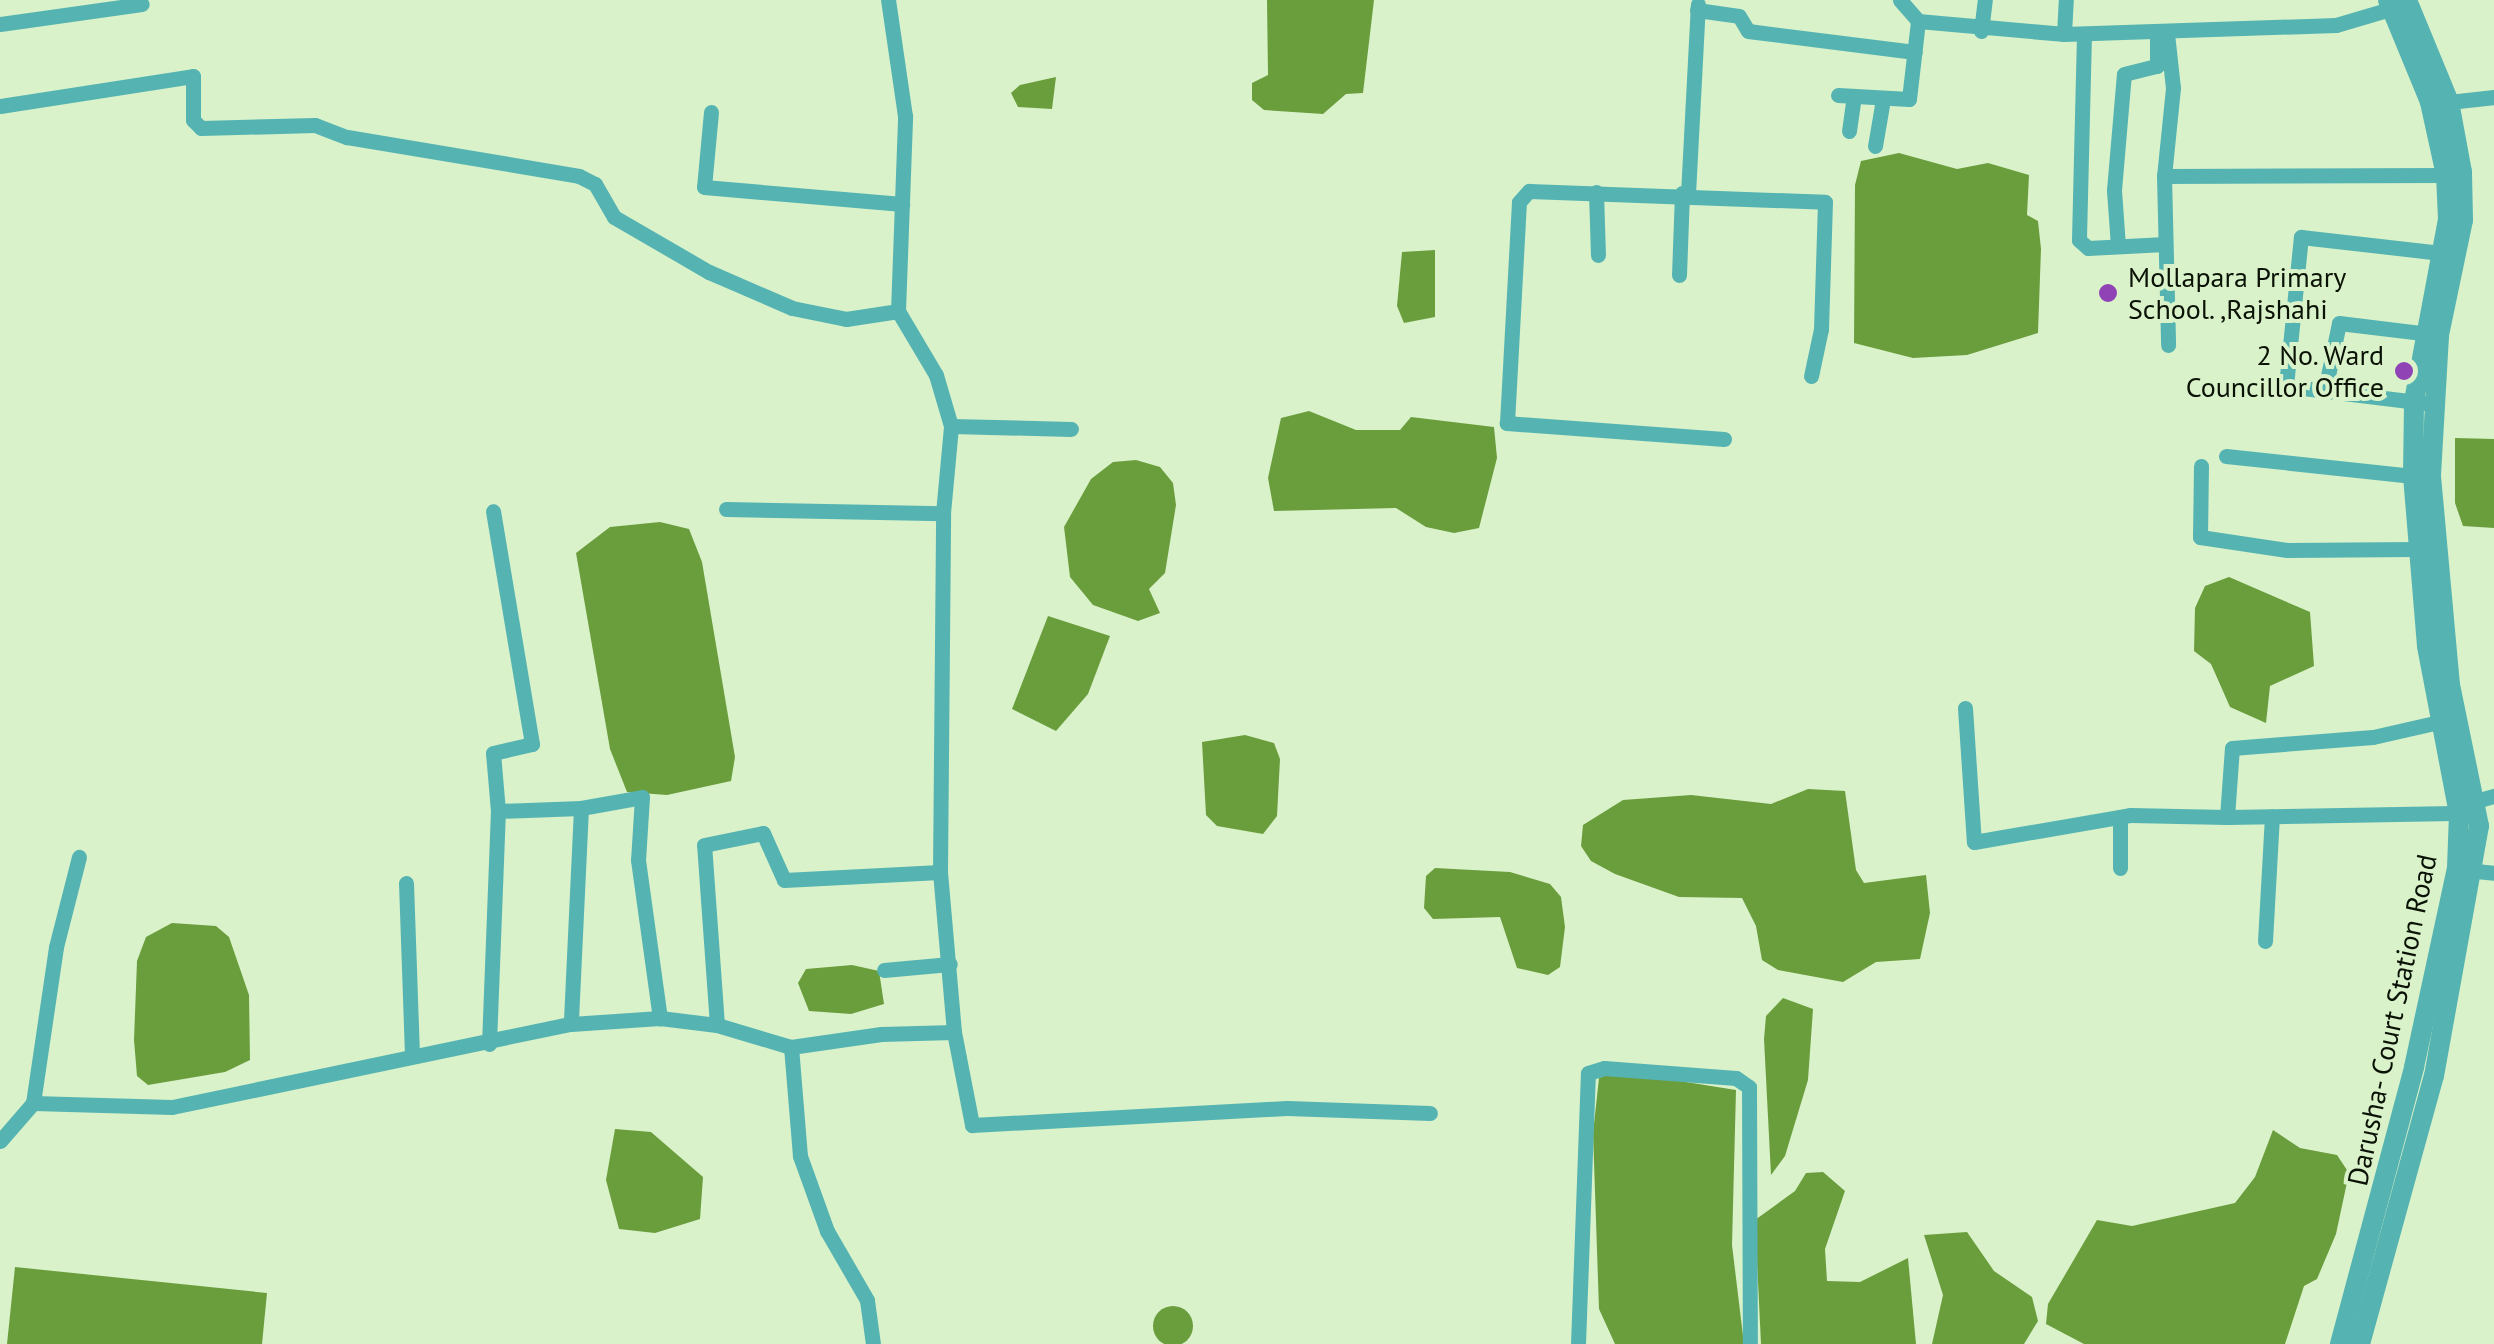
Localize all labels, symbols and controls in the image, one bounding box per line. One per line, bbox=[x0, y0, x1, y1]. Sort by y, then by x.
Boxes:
place label: Mollapara Primary School. ,Rajshahi bbox=[2128, 260, 2346, 326]
marker: Mollapara Primary School. ,Rajshahi bbox=[2097, 282, 2119, 304]
place label: 2 No. Ward Councillor Office bbox=[2186, 338, 2384, 404]
marker: 2 No. Ward Councillor Office bbox=[2393, 360, 2415, 382]
street label: Darusha- Court Station Road bbox=[2340, 850, 2444, 1190]

